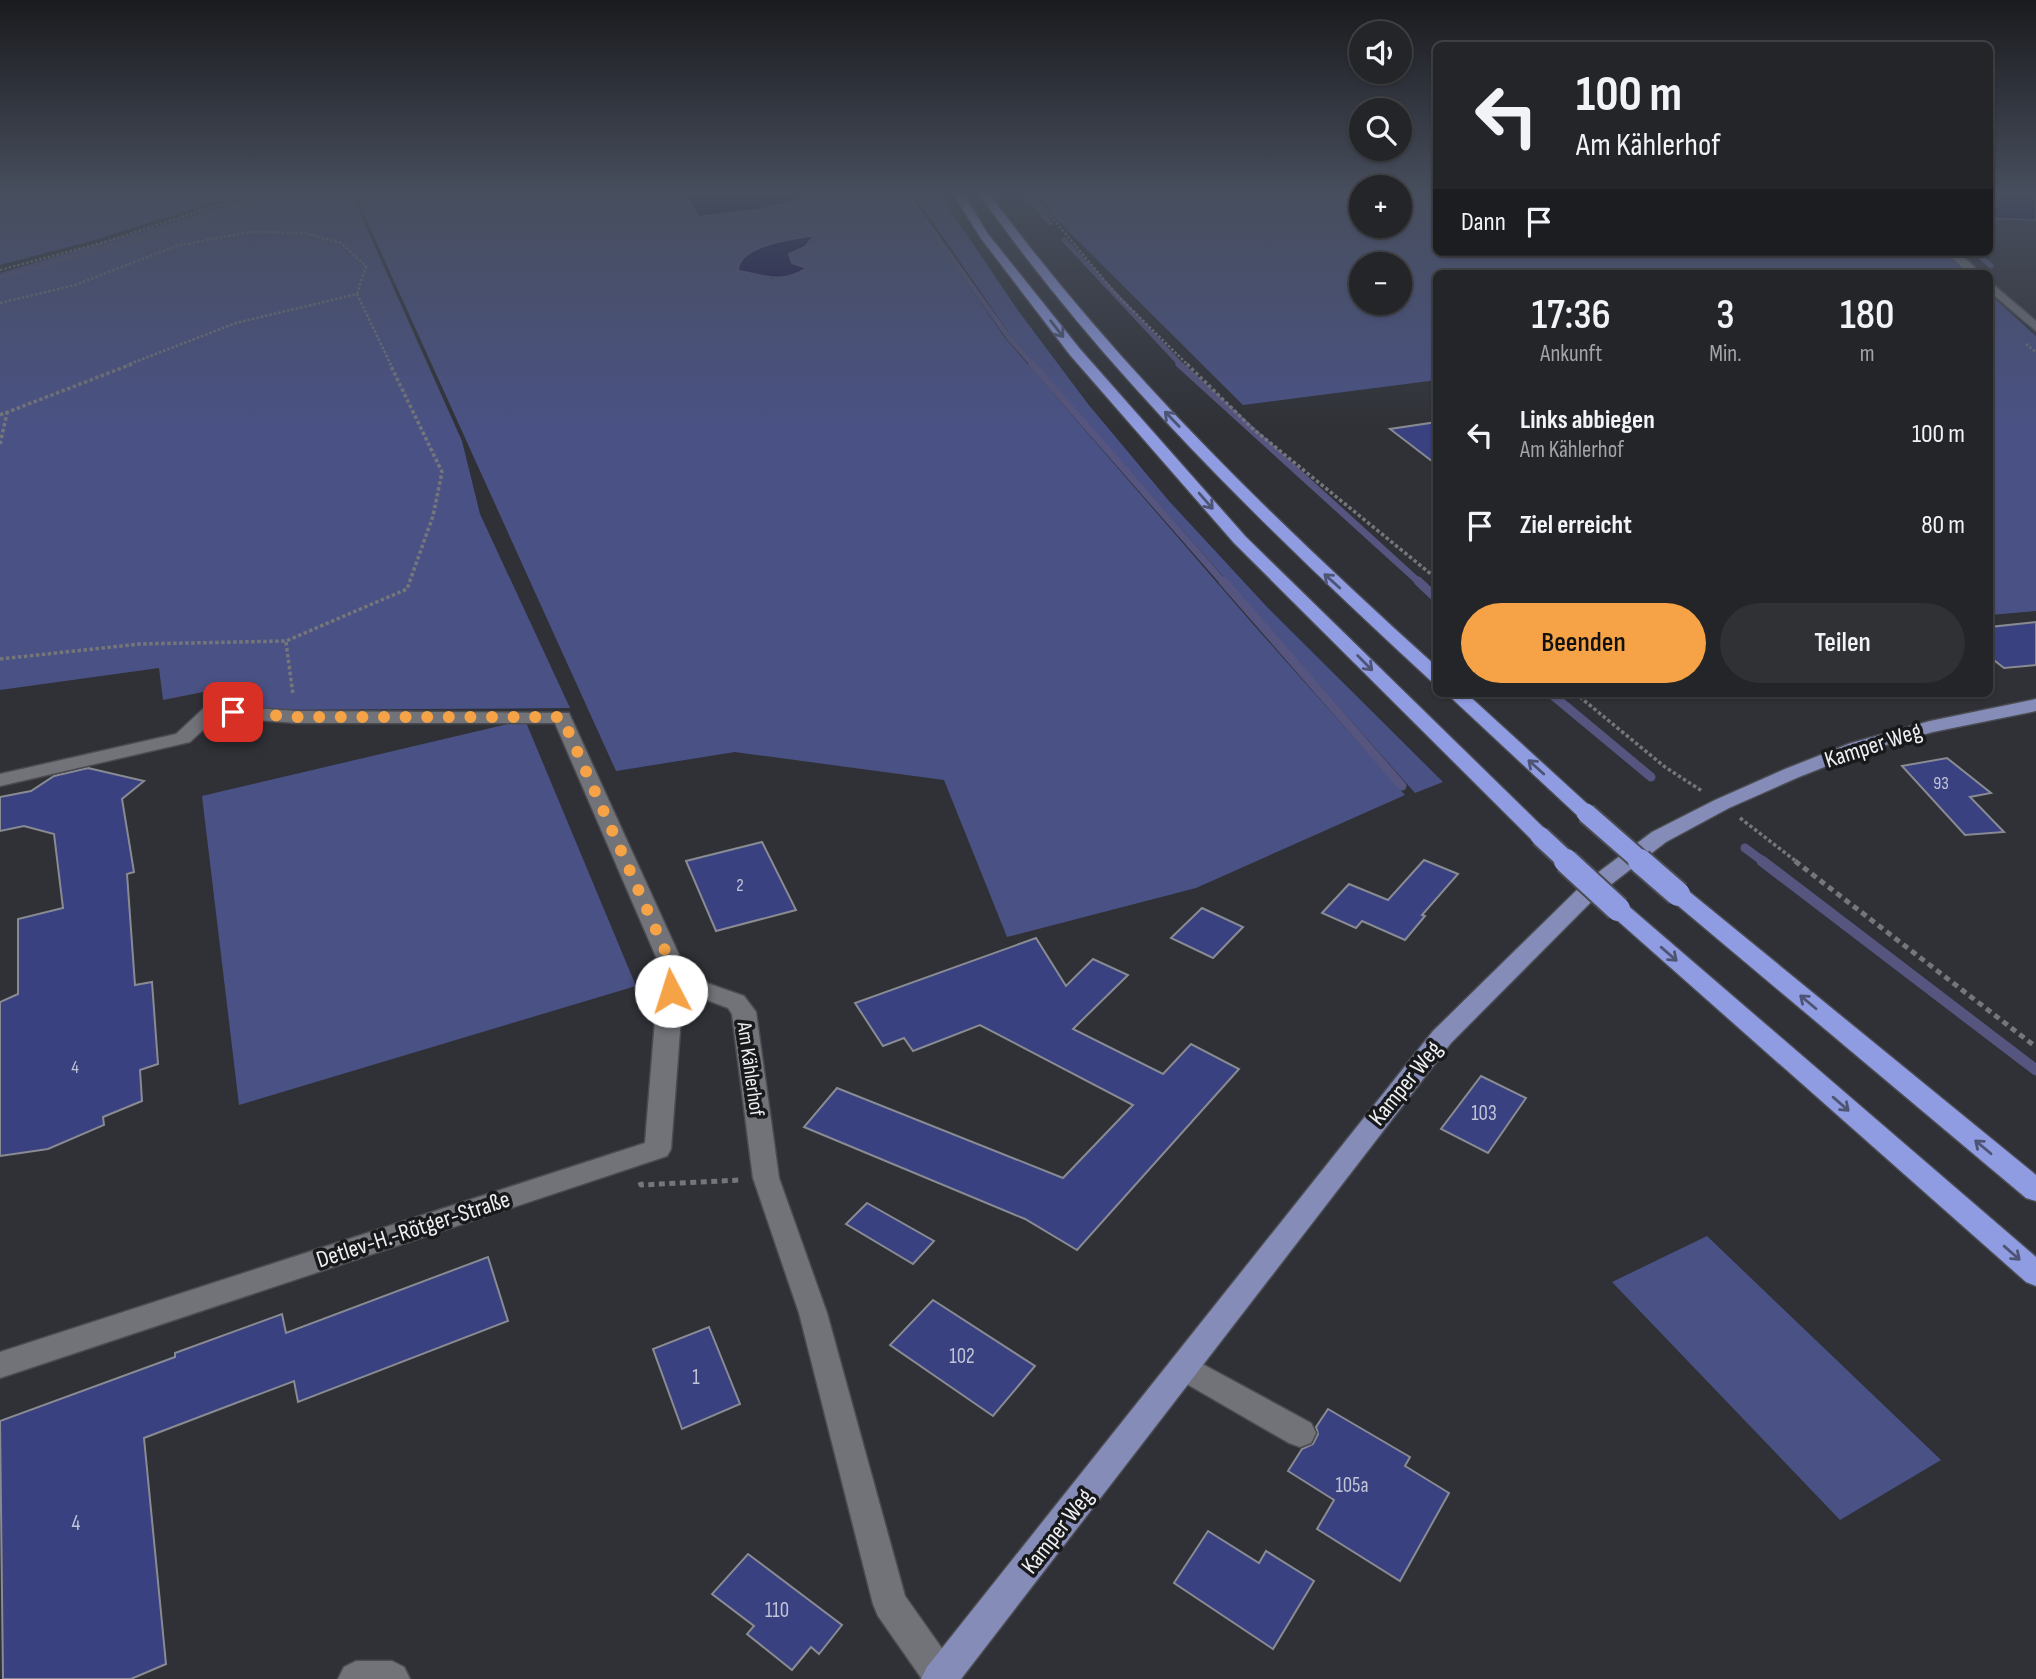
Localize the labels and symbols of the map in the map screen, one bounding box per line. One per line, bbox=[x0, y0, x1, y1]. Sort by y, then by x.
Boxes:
one-way arrow bbox=[1049, 319, 1064, 338]
one-way arrow bbox=[1164, 411, 1181, 428]
one-way arrow bbox=[1198, 492, 1214, 510]
one-way arrow bbox=[1323, 573, 1341, 589]
one-way arrow bbox=[1356, 654, 1373, 671]
pin bbox=[203, 682, 263, 742]
street label: Kamper Weg bbox=[1821, 716, 1925, 775]
one-way arrow bbox=[1528, 759, 1545, 776]
house number: 93 bbox=[1933, 773, 1949, 794]
house number: 2 bbox=[736, 875, 744, 896]
one-way arrow bbox=[1660, 946, 1678, 962]
position arrow bbox=[634, 954, 708, 1028]
one-way arrow bbox=[1800, 994, 1818, 1009]
street label: Am Kählerhof bbox=[731, 1019, 770, 1119]
street label: Kamper Weg bbox=[1363, 1035, 1448, 1131]
house number: 4 bbox=[71, 1057, 79, 1078]
one-way arrow bbox=[1831, 1096, 1849, 1112]
house number: 103 bbox=[1471, 1101, 1497, 1126]
one-way arrow bbox=[1975, 1139, 1993, 1155]
street label: Detlev-H.-Rötger-Straße bbox=[313, 1185, 514, 1274]
one-way arrow bbox=[2003, 1245, 2021, 1261]
house number: 102 bbox=[949, 1344, 975, 1369]
house number: 1 bbox=[692, 1365, 700, 1390]
house number: 105a bbox=[1335, 1473, 1369, 1498]
street label: Kamper Weg bbox=[1015, 1483, 1100, 1580]
house number: 4 bbox=[72, 1511, 81, 1536]
house number: 110 bbox=[765, 1598, 789, 1623]

